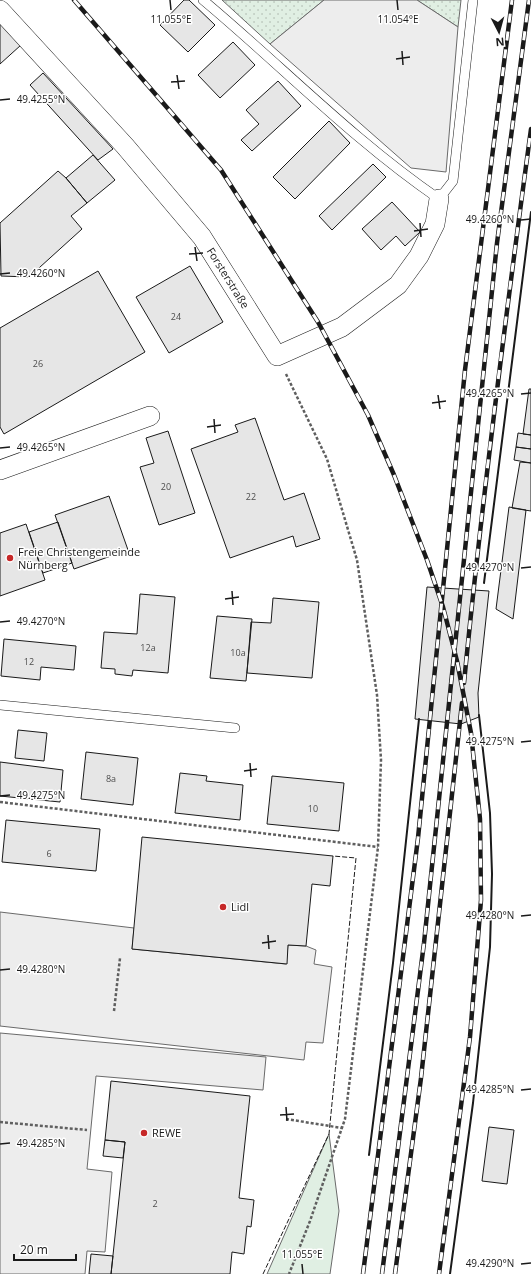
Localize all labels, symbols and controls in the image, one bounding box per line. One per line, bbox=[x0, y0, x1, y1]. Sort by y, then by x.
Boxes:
text: 11.055°E bbox=[150, 12, 192, 26]
text: 11.054°E bbox=[377, 12, 419, 26]
north arrow bbox=[479, 12, 519, 52]
text: N bbox=[495, 35, 505, 50]
text: 49.4255°N bbox=[17, 92, 65, 106]
text: 49.4260°N bbox=[466, 212, 514, 226]
street label: Forsterstraße bbox=[204, 244, 253, 311]
text: 49.4260°N bbox=[17, 266, 65, 280]
house number: 24 bbox=[171, 310, 181, 323]
house number: 26 bbox=[33, 357, 43, 370]
text: 49.4265°N bbox=[466, 386, 514, 400]
text: 49.4265°N bbox=[17, 440, 65, 454]
house number: 20 bbox=[161, 480, 171, 493]
house number: 22 bbox=[246, 490, 256, 503]
place label: Freie Christengemeinde Nürnberg bbox=[18, 544, 140, 572]
marker: Freie Christengemeinde Nürnberg bbox=[5, 553, 15, 563]
text: 49.4270°N bbox=[466, 560, 514, 574]
text: 49.4270°N bbox=[17, 614, 65, 628]
house number: 12a bbox=[140, 641, 156, 654]
house number: 10a bbox=[230, 646, 246, 659]
house number: 12 bbox=[24, 655, 34, 668]
text: 49.4275°N bbox=[466, 734, 514, 748]
house number: 8a bbox=[106, 772, 116, 785]
text: 49.4275°N bbox=[17, 788, 65, 802]
house number: 10 bbox=[308, 802, 318, 815]
house number: 6 bbox=[46, 847, 52, 860]
place label: Lidl bbox=[231, 899, 249, 914]
marker: Lidl bbox=[218, 902, 228, 912]
text: 49.4280°N bbox=[466, 908, 514, 922]
text: 49.4280°N bbox=[17, 962, 65, 976]
text: 49.4285°N bbox=[466, 1082, 514, 1096]
place label: REWE bbox=[152, 1125, 181, 1140]
marker: REWE bbox=[139, 1128, 149, 1138]
text: 49.4285°N bbox=[17, 1136, 65, 1150]
house number: 2 bbox=[152, 1197, 158, 1210]
scale bar bbox=[14, 1236, 76, 1262]
text: 20 m bbox=[20, 1241, 48, 1258]
text: 11.055°E bbox=[281, 1247, 323, 1261]
text: 49.4290°N bbox=[466, 1256, 514, 1270]

